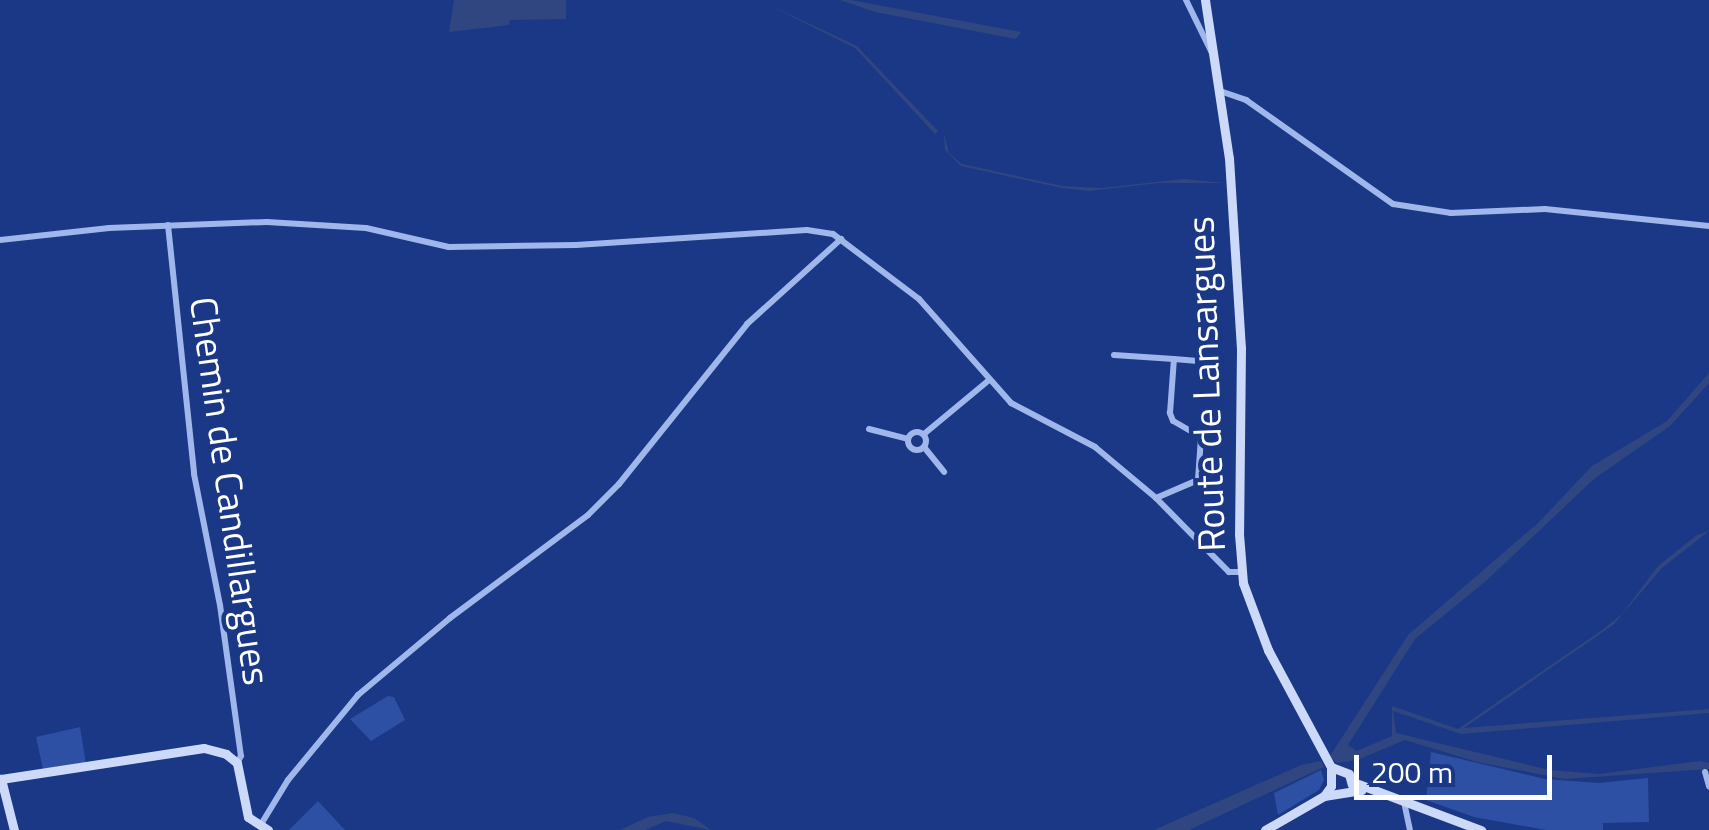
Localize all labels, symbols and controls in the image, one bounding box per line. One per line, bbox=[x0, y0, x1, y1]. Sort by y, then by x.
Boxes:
street label: Route de Lansargues bbox=[1177, 215, 1235, 553]
street label: Chemin de Candillargues bbox=[180, 294, 280, 688]
scale bar bbox=[1359, 735, 1556, 797]
text: 200 m bbox=[1371, 749, 1453, 795]

